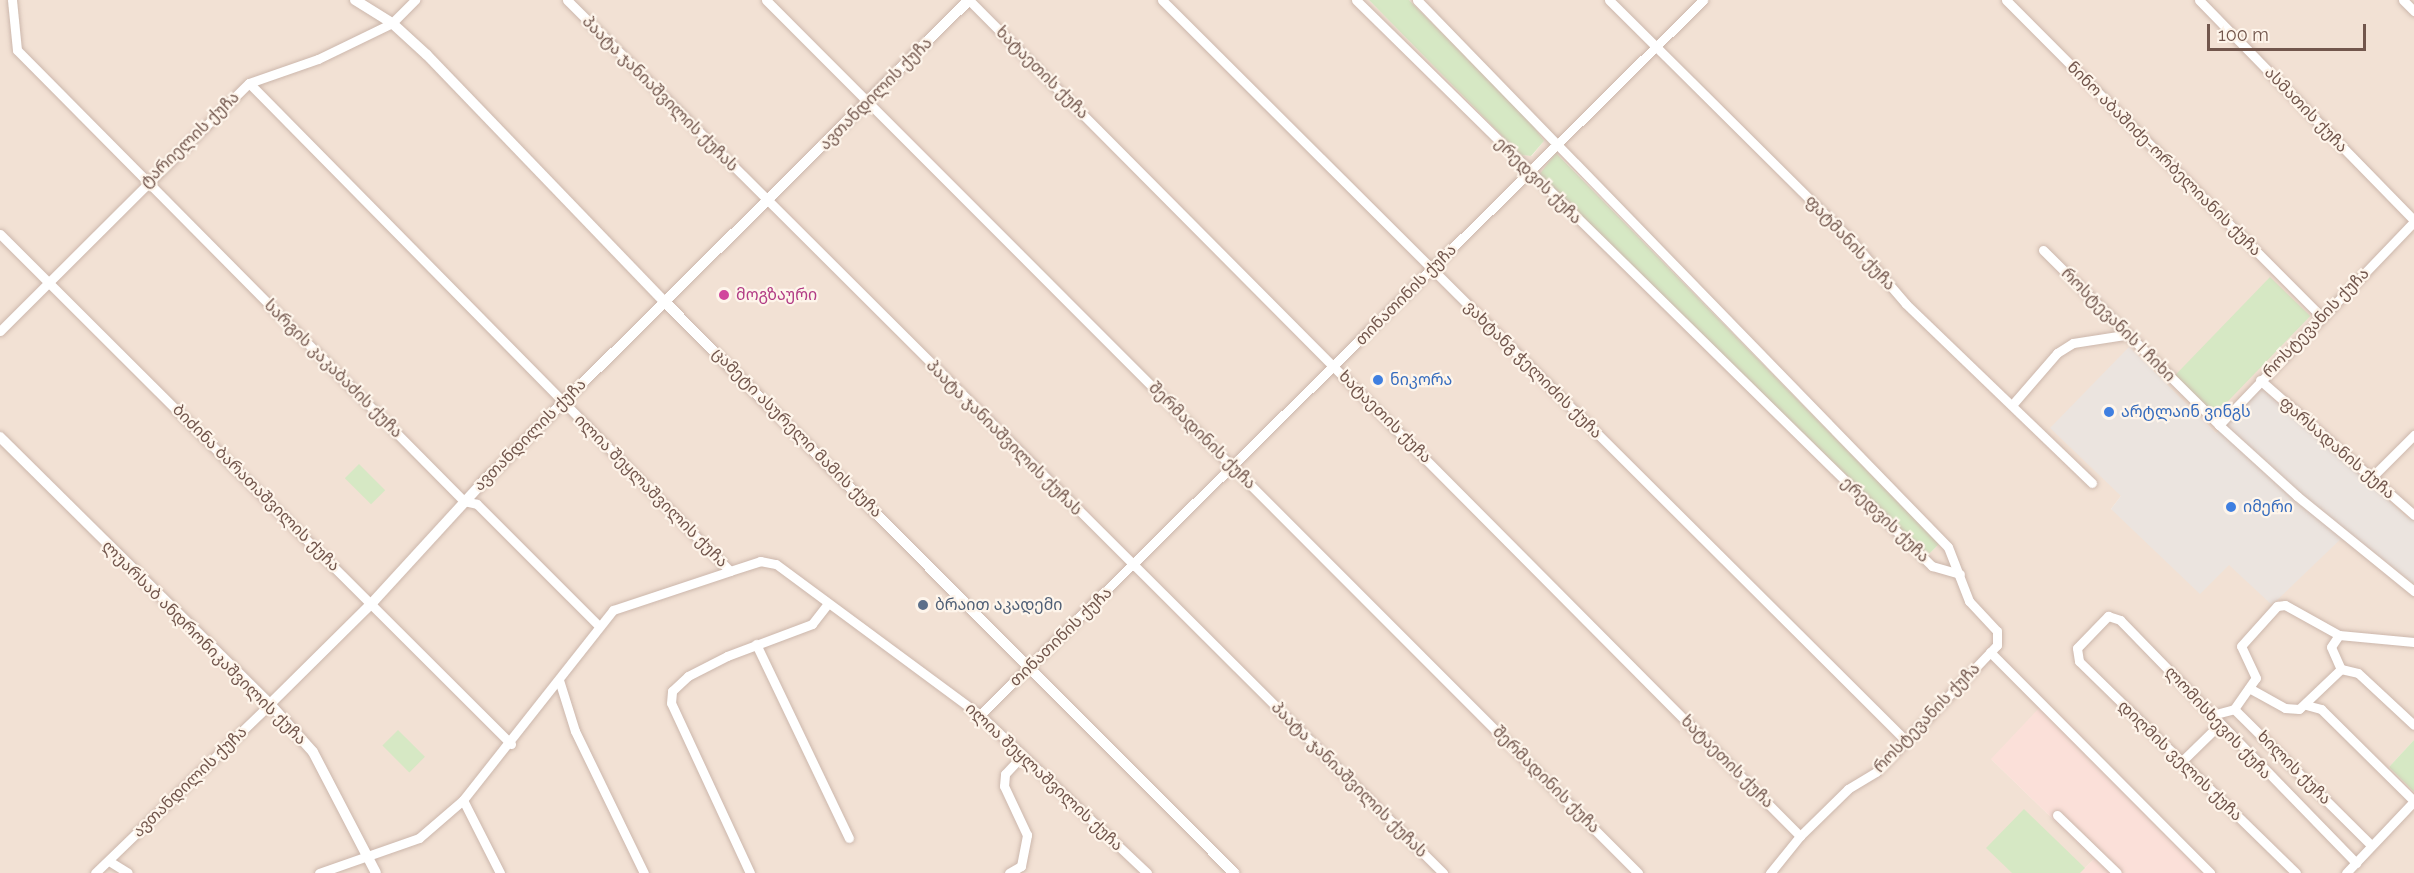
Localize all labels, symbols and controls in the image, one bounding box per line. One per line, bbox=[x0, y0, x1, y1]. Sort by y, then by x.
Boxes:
street label: პაატა ჯანიაშვილის ქუჩას bbox=[578, 12, 742, 176]
scale bar bbox=[2210, 12, 2369, 50]
street label: ხატაეთის ქუჩა bbox=[992, 23, 1092, 123]
text: 100 m bbox=[2218, 24, 2269, 45]
street label: ავთანდილის ქუჩა bbox=[816, 34, 936, 154]
street label: ნინო აბაშიძე-ორბელიანის ქუჩა bbox=[2063, 58, 2265, 260]
street label: ასმათის ქუჩა bbox=[2260, 63, 2352, 157]
street label: ტარიელის ქუჩა bbox=[137, 88, 243, 192]
street label: ერედვის ქუჩა bbox=[1491, 134, 1585, 228]
street label: ფატმანის ქუჩა bbox=[1801, 191, 1899, 295]
street label: თინათინის ქუჩა bbox=[1351, 240, 1461, 350]
street label: როსტევანის I ჩიხი bbox=[2057, 264, 2179, 386]
street label: როსტევანის ქუჩა bbox=[2259, 264, 2373, 382]
place label: მოგზაური bbox=[736, 285, 817, 305]
marker: მოგზაური bbox=[717, 288, 731, 302]
street label: სარგის კაკაბაძის ქუჩა bbox=[260, 296, 406, 442]
street label: ვახტანგ ჭელიძის ქუჩა bbox=[1460, 297, 1606, 443]
street label: ცამეტი ასურელი მამის ქუჩა bbox=[708, 344, 886, 522]
street label: პაატა ჯანიაშვილის ქუჩას bbox=[922, 356, 1086, 520]
street label: ხატაეთის ქუჩა bbox=[1335, 367, 1435, 467]
place label: ნიკორა bbox=[1390, 370, 1452, 390]
marker: ნიკორა bbox=[1371, 373, 1385, 387]
street label: ავთანდილის ქუჩა bbox=[470, 375, 590, 495]
street label: შერმადინის ქუჩა bbox=[1145, 379, 1259, 493]
street label: ფარსადანის ქუჩა bbox=[2275, 393, 2399, 503]
street label: ბიძინა ბარათაშვილის ქუჩა bbox=[168, 400, 344, 576]
place label: არტლაინ ვინგს bbox=[2121, 402, 2251, 422]
marker: არტლაინ ვინგს bbox=[2102, 405, 2116, 419]
street label: ილია შეყლაშვილის ქუჩა bbox=[570, 410, 732, 572]
street label: ერედვის ქუჩა bbox=[1837, 473, 1933, 567]
place label: იმერი bbox=[2243, 497, 2293, 517]
marker: იმერი bbox=[2224, 500, 2238, 514]
street label: ლუარსაბ ანდრონიკაშვილის ქუჩა bbox=[98, 537, 310, 749]
street label: თინათინის ქუჩა bbox=[1006, 583, 1116, 691]
place label: ბრაით აკადემი bbox=[935, 595, 1063, 615]
marker: ბრაით აკადემი bbox=[916, 598, 930, 612]
street label: როსტევანის ქუჩა bbox=[1870, 659, 1984, 777]
street label: ლომისხევის ქუჩა bbox=[2161, 663, 2275, 783]
street label: დიღმის ველის ქუჩა bbox=[2114, 697, 2246, 825]
street label: პაატა ჯანიაშვილის ქუჩას bbox=[1267, 698, 1431, 862]
street label: ილია შეყლაშვილის ქუჩა bbox=[961, 699, 1127, 855]
street label: ხატაეთის ქუჩა bbox=[1677, 712, 1777, 812]
street label: ავთანდილის ქუჩა bbox=[129, 723, 251, 841]
street label: შერმადინის ქუჩა bbox=[1489, 723, 1603, 837]
street label: ხილის ქუჩა bbox=[2253, 727, 2335, 809]

